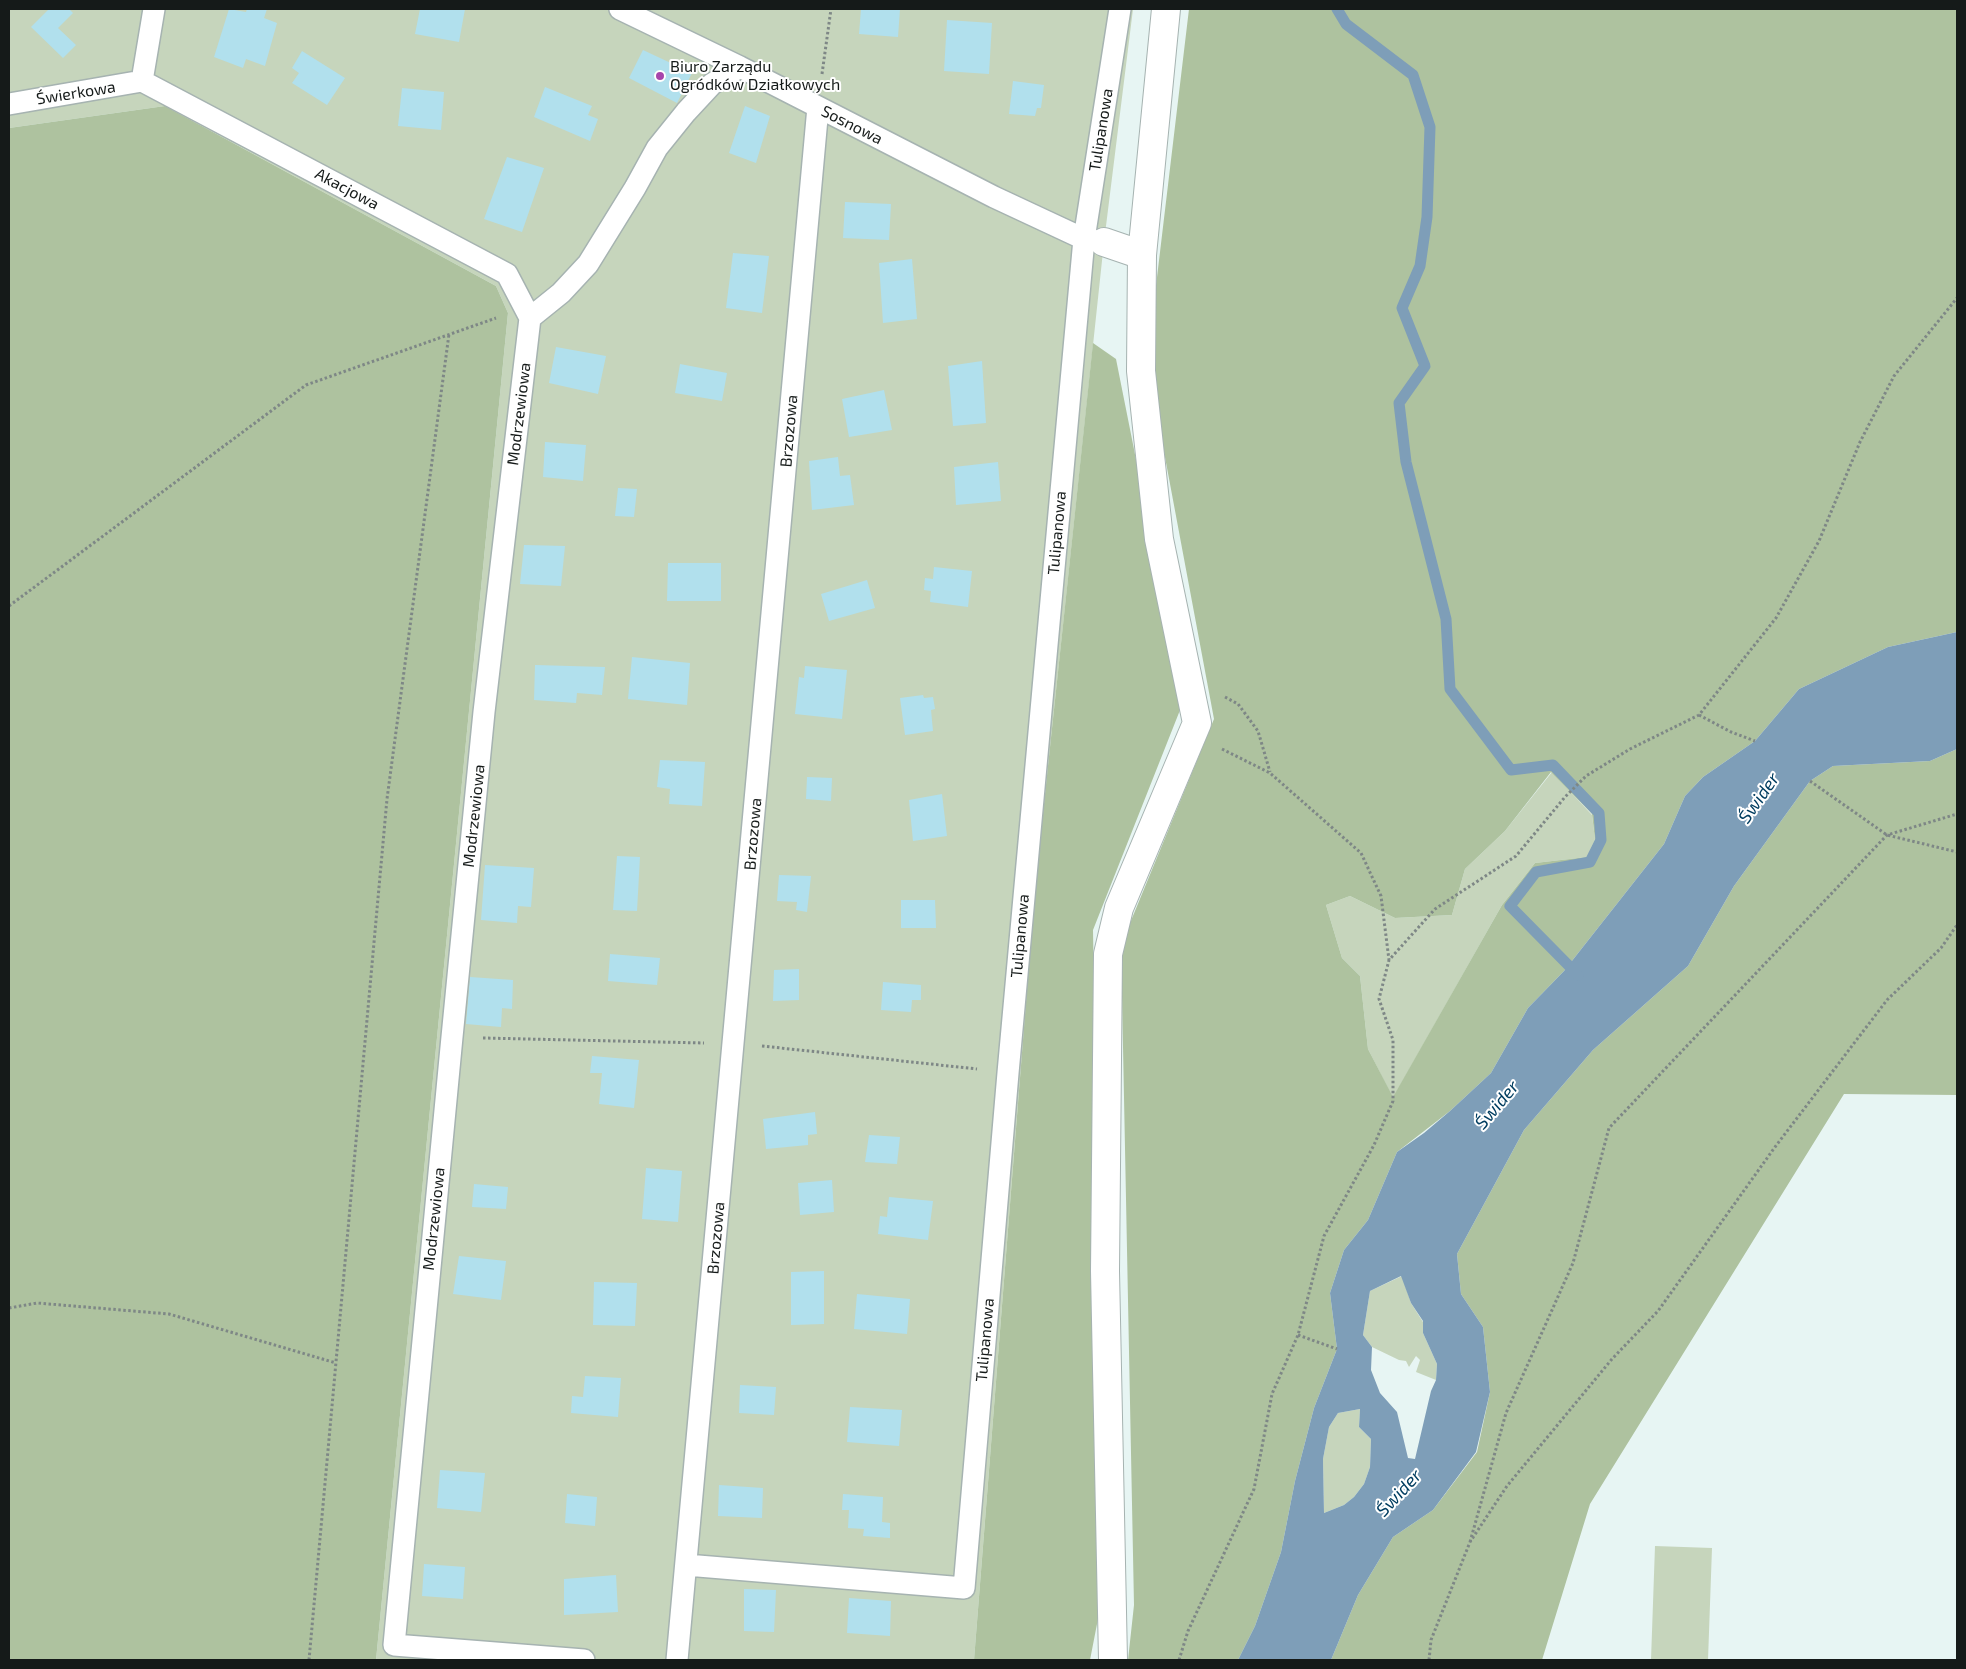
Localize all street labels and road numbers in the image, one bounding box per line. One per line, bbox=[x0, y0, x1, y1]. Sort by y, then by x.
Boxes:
street label: Świerkowa bbox=[35, 77, 117, 109]
street label: Tulipanowa bbox=[1085, 87, 1117, 173]
street label: Sosnowa bbox=[818, 101, 886, 149]
street label: Akacjowa bbox=[312, 164, 382, 214]
street label: Modrzewiowa bbox=[503, 361, 535, 467]
street label: Brzozowa bbox=[776, 394, 802, 468]
street label: Tulipanowa bbox=[1044, 490, 1070, 576]
street label: Modrzewiowa bbox=[459, 764, 489, 868]
street label: Brzozowa bbox=[740, 797, 766, 871]
street label: Tulipanowa bbox=[1007, 893, 1033, 979]
street label: Modrzewiowa bbox=[419, 1167, 449, 1271]
street label: Brzozowa bbox=[703, 1201, 729, 1275]
street label: Tulipanowa bbox=[972, 1297, 998, 1383]

